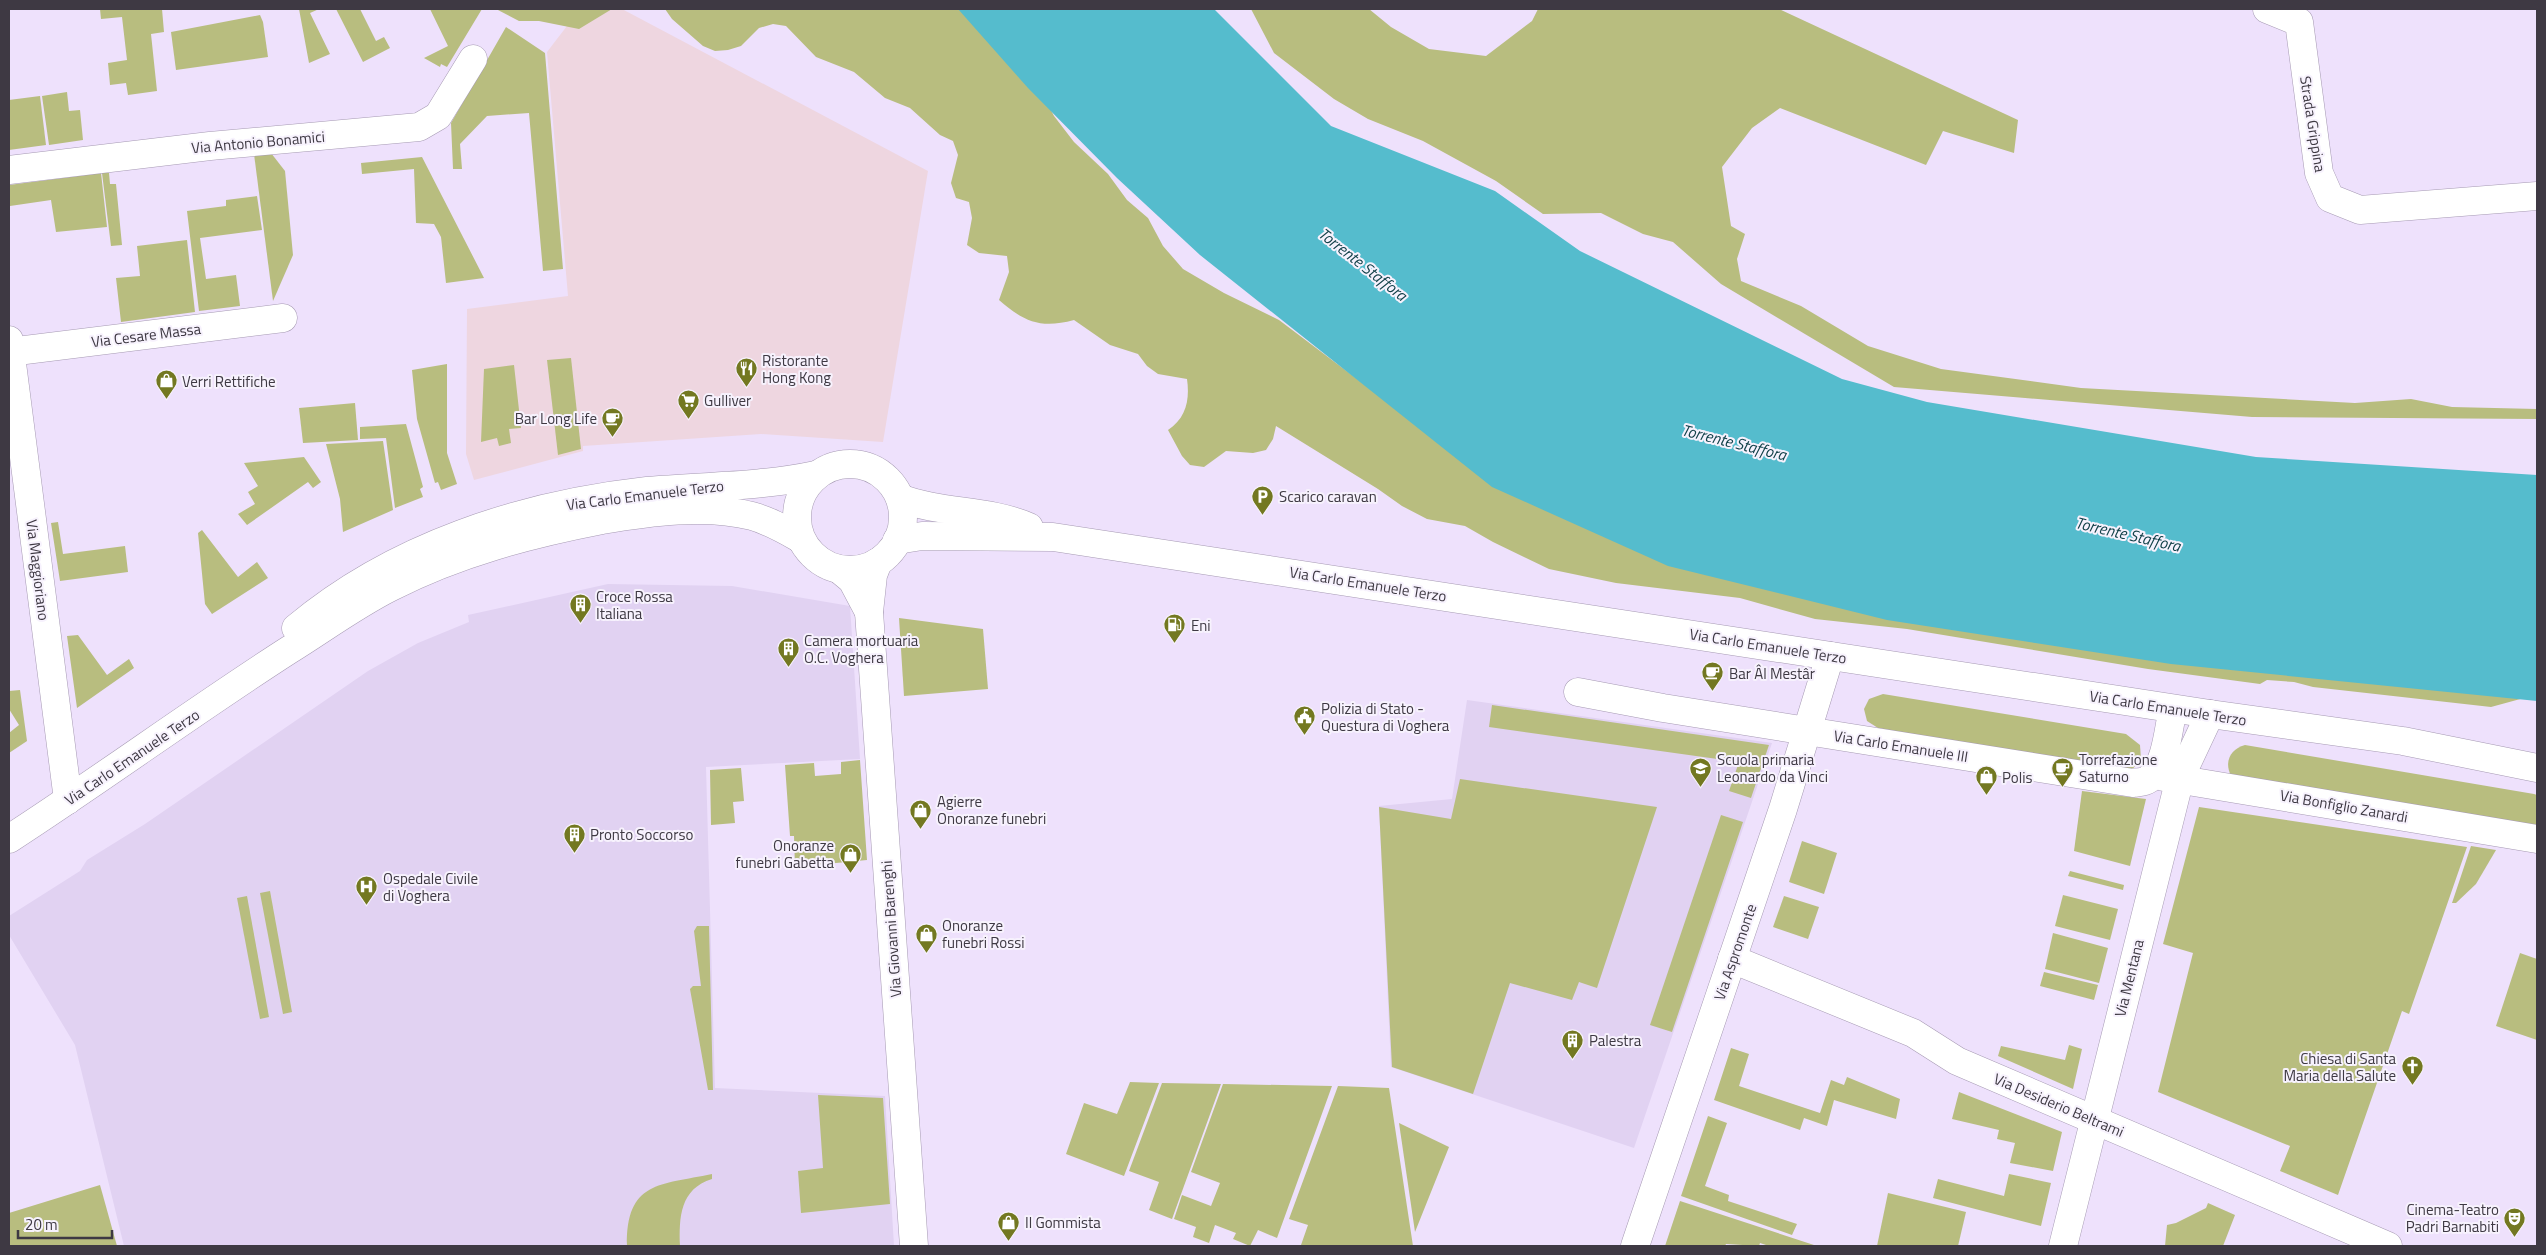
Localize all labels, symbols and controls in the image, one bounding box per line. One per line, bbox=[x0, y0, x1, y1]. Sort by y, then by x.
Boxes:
street label: Strada Grippina bbox=[2294, 74, 2332, 174]
street label: Via Antonio Bonamici bbox=[190, 125, 326, 159]
water label: Torrente Staffora bbox=[1313, 222, 1413, 307]
street label: Via Cesare Massa bbox=[90, 317, 203, 353]
place label: Ristorante Hong Kong bbox=[762, 349, 831, 389]
restaurant icon: Ristorante Hong Kong bbox=[734, 357, 758, 388]
shop icon: Verri Rettifiche bbox=[154, 369, 178, 400]
place label: Verri Rettifiche bbox=[182, 370, 276, 393]
supermarket icon: Gulliver bbox=[676, 388, 700, 419]
place label: Gulliver bbox=[704, 389, 751, 412]
cafe icon: Bar Long Life bbox=[601, 406, 625, 437]
place label: Bar Long Life bbox=[515, 407, 597, 430]
water label: Torrente Staffora bbox=[1679, 417, 1790, 467]
street label: Via Carlo Emanuele Terzo bbox=[565, 474, 725, 516]
parking icon: Scarico caravan bbox=[1251, 484, 1275, 515]
place label: Scarico caravan bbox=[1279, 485, 1377, 508]
water label: Torrente Staffora bbox=[2073, 510, 2184, 558]
street label: Via Maggioriano bbox=[20, 518, 56, 622]
street label: Via Carlo Emanuele Terzo bbox=[1288, 560, 1448, 608]
place label: Croce Rossa Italiana bbox=[596, 585, 673, 625]
building icon: Croce Rossa Italiana bbox=[568, 593, 592, 624]
fuel station icon: Eni bbox=[1163, 613, 1187, 644]
place label: Eni bbox=[1191, 614, 1211, 637]
street label: Via Carlo Emanuele Terzo bbox=[1688, 622, 1848, 670]
place label: Camera mortuaria O.C. Voghera bbox=[804, 629, 919, 669]
building icon: Camera mortuaria O.C. Voghera bbox=[776, 637, 800, 668]
cafe icon: Bar Âl Mestâr bbox=[1701, 661, 1725, 692]
place label: Bar Âl Mestâr bbox=[1729, 662, 1815, 685]
street label: Via Carlo Emanuele Terzo bbox=[2088, 684, 2248, 732]
place label: Polizia di Stato - Questura di Voghera bbox=[1321, 697, 1450, 737]
street label: Via Carlo Emanuele Terzo bbox=[60, 703, 204, 811]
public building icon: Polizia di Stato - Questura di Voghera bbox=[1293, 705, 1317, 736]
street label: Via Carlo Emanuele III bbox=[1832, 724, 1970, 768]
place label: Scuola primaria Leonardo da Vinci bbox=[1717, 748, 1828, 788]
place label: Torrefazione Saturno bbox=[2079, 748, 2157, 788]
school or university icon: Scuola primaria Leonardo da Vinci bbox=[1689, 756, 1713, 787]
cafe icon: Torrefazione Saturno bbox=[2051, 756, 2075, 787]
shop icon: Polis bbox=[1974, 765, 1998, 796]
place label: Polis bbox=[2002, 766, 2033, 789]
street label: Via Bonfiglio Zanardi bbox=[2278, 783, 2410, 829]
place label: Agierre Onoranze funebri bbox=[937, 790, 1046, 830]
shop icon: Agierre Onoranze funebri bbox=[909, 798, 933, 829]
building icon: Pronto Soccorso bbox=[562, 822, 586, 853]
place label: Pronto Soccorso bbox=[590, 823, 693, 846]
place label: Onoranze funebri Gabetta bbox=[736, 834, 834, 874]
shop icon: Onoranze funebri Gabetta bbox=[838, 842, 862, 873]
street label: Via Giovanni Barenghi bbox=[875, 860, 907, 998]
place label: Ospedale Civile di Voghera bbox=[383, 867, 478, 907]
hospital icon: Ospedale Civile di Voghera bbox=[355, 875, 379, 906]
street label: Via Aspromonte bbox=[1708, 901, 1762, 1003]
place label: Onoranze funebri Rossi bbox=[942, 914, 1025, 954]
shop icon: Onoranze funebri Rossi bbox=[914, 922, 938, 953]
street label: Via Mentana bbox=[2108, 936, 2150, 1019]
building icon: Palestra bbox=[1561, 1028, 1585, 1059]
place label: Palestra bbox=[1589, 1029, 1642, 1052]
place label: Chiesa di Santa Maria della Salute bbox=[2283, 1047, 2396, 1087]
church icon: Chiesa di Santa Maria della Salute bbox=[2400, 1055, 2424, 1086]
street label: Via Desiderio Beltrami bbox=[1990, 1067, 2128, 1143]
place label: Cinema-Teatro Padri Barnabiti bbox=[2406, 1198, 2499, 1238]
theatre icon: Cinema-Teatro Padri Barnabiti bbox=[2503, 1206, 2527, 1237]
scale bar bbox=[18, 1208, 111, 1240]
shop icon: Il Gommista bbox=[997, 1210, 1021, 1241]
place label: Il Gommista bbox=[1025, 1211, 1101, 1234]
text: 20 m bbox=[25, 1213, 58, 1236]

